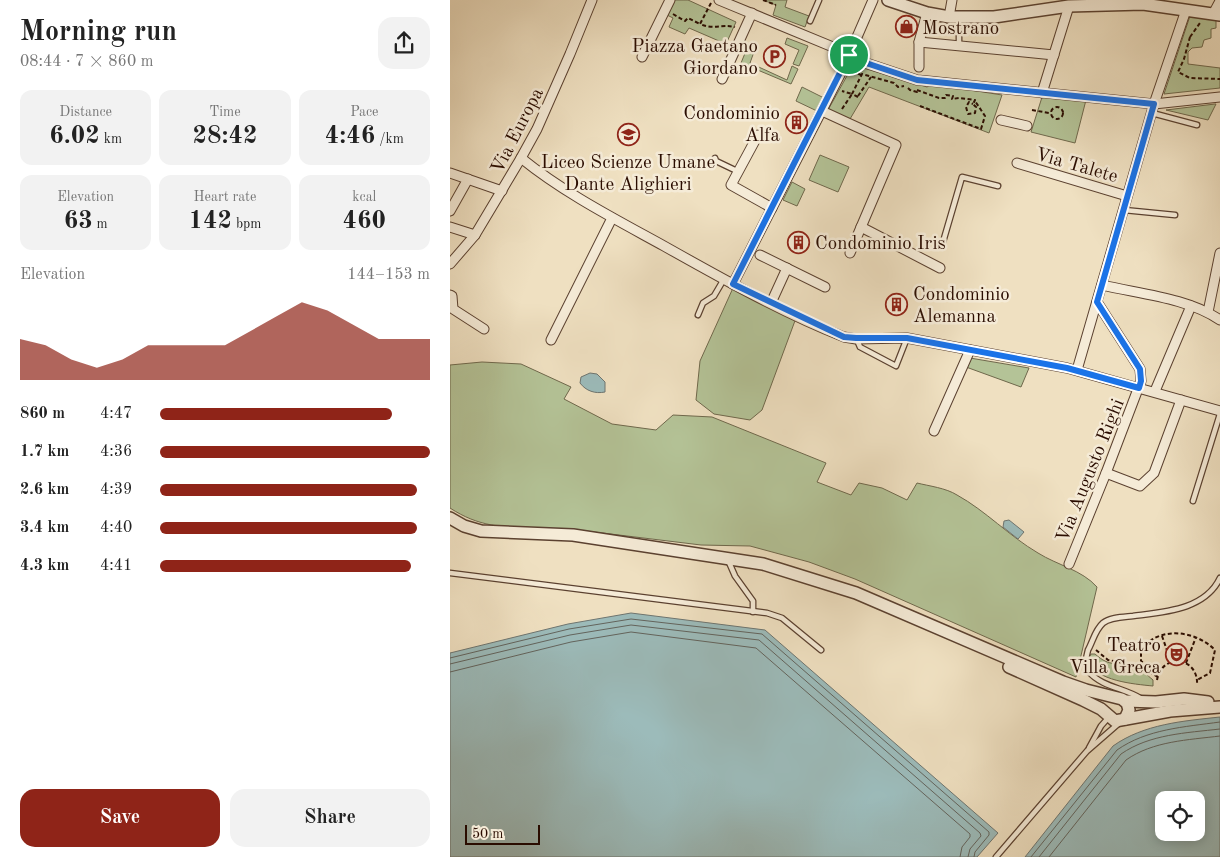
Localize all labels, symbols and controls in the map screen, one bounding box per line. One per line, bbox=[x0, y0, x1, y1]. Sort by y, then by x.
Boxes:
shop icon: Mostrano bbox=[894, 15, 918, 39]
button: share bbox=[378, 17, 430, 69]
text: Morning run bbox=[20, 19, 177, 47]
place label: Mostrano bbox=[922, 20, 999, 39]
pin bbox=[828, 34, 870, 76]
place label: Piazza Gaetano Giordano bbox=[632, 38, 758, 79]
icon: arrive bbox=[835, 41, 863, 69]
parking icon: Piazza Gaetano Giordano bbox=[762, 44, 786, 68]
text: 08:44 · 7 × 860 m bbox=[20, 54, 153, 70]
street label: Via Europa bbox=[489, 85, 548, 177]
text: Distance bbox=[59, 105, 112, 119]
text: Time bbox=[209, 105, 241, 119]
text: Pace bbox=[350, 105, 379, 119]
place label: Condominio Alfa bbox=[683, 105, 781, 146]
building icon: Condominio Alfa bbox=[784, 111, 808, 135]
school or university icon: Liceo Scienze Umane Dante Alighieri bbox=[616, 123, 640, 147]
text: 6.02 bbox=[49, 124, 100, 149]
text: 28:42 bbox=[192, 124, 258, 149]
text: 4:46 bbox=[325, 124, 375, 149]
text: km bbox=[100, 132, 122, 146]
text: /km bbox=[375, 132, 404, 146]
street label: Via Talete bbox=[1033, 146, 1120, 187]
place label: Liceo Scienze Umane Dante Alighieri bbox=[541, 154, 715, 195]
text: Elevation bbox=[57, 190, 114, 204]
text: Heart rate bbox=[194, 190, 256, 204]
text: kcal bbox=[352, 190, 376, 204]
text: 63 bbox=[64, 209, 93, 234]
text: 142 bbox=[189, 209, 232, 234]
text: 460 bbox=[343, 209, 386, 234]
text: m bbox=[93, 217, 108, 231]
text: bpm bbox=[232, 217, 261, 231]
building icon: Condominio Iris bbox=[787, 230, 811, 254]
place label: Condominio Iris bbox=[815, 235, 946, 254]
text: Elevation bbox=[20, 267, 85, 283]
text: 144–153 m bbox=[347, 267, 430, 283]
place label: Condominio Alemanna bbox=[913, 286, 1010, 327]
building icon: Condominio Alemanna bbox=[885, 292, 909, 316]
street label: Via Augusto Righi bbox=[1054, 397, 1129, 545]
text: 860 m bbox=[20, 406, 65, 422]
text: 4:47 bbox=[100, 406, 132, 422]
text: 1.7 km bbox=[20, 444, 69, 460]
text: 4:36 bbox=[100, 444, 132, 460]
text: 2.6 km bbox=[20, 482, 69, 498]
text: 4:39 bbox=[100, 482, 132, 498]
text: 3.4 km bbox=[20, 520, 69, 536]
text: 4:40 bbox=[100, 520, 132, 536]
text: 4.3 km bbox=[20, 558, 69, 574]
text: 4:41 bbox=[100, 558, 132, 574]
place label: Teatro Villa Greca bbox=[1069, 637, 1162, 678]
theatre icon: Teatro Villa Greca bbox=[1165, 643, 1189, 667]
button: Save bbox=[20, 789, 220, 847]
button: Share bbox=[230, 789, 430, 847]
map controls bbox=[1155, 791, 1205, 841]
button: locate bbox=[1155, 791, 1205, 841]
scale bar bbox=[465, 822, 540, 845]
text: 50 m bbox=[472, 827, 503, 841]

